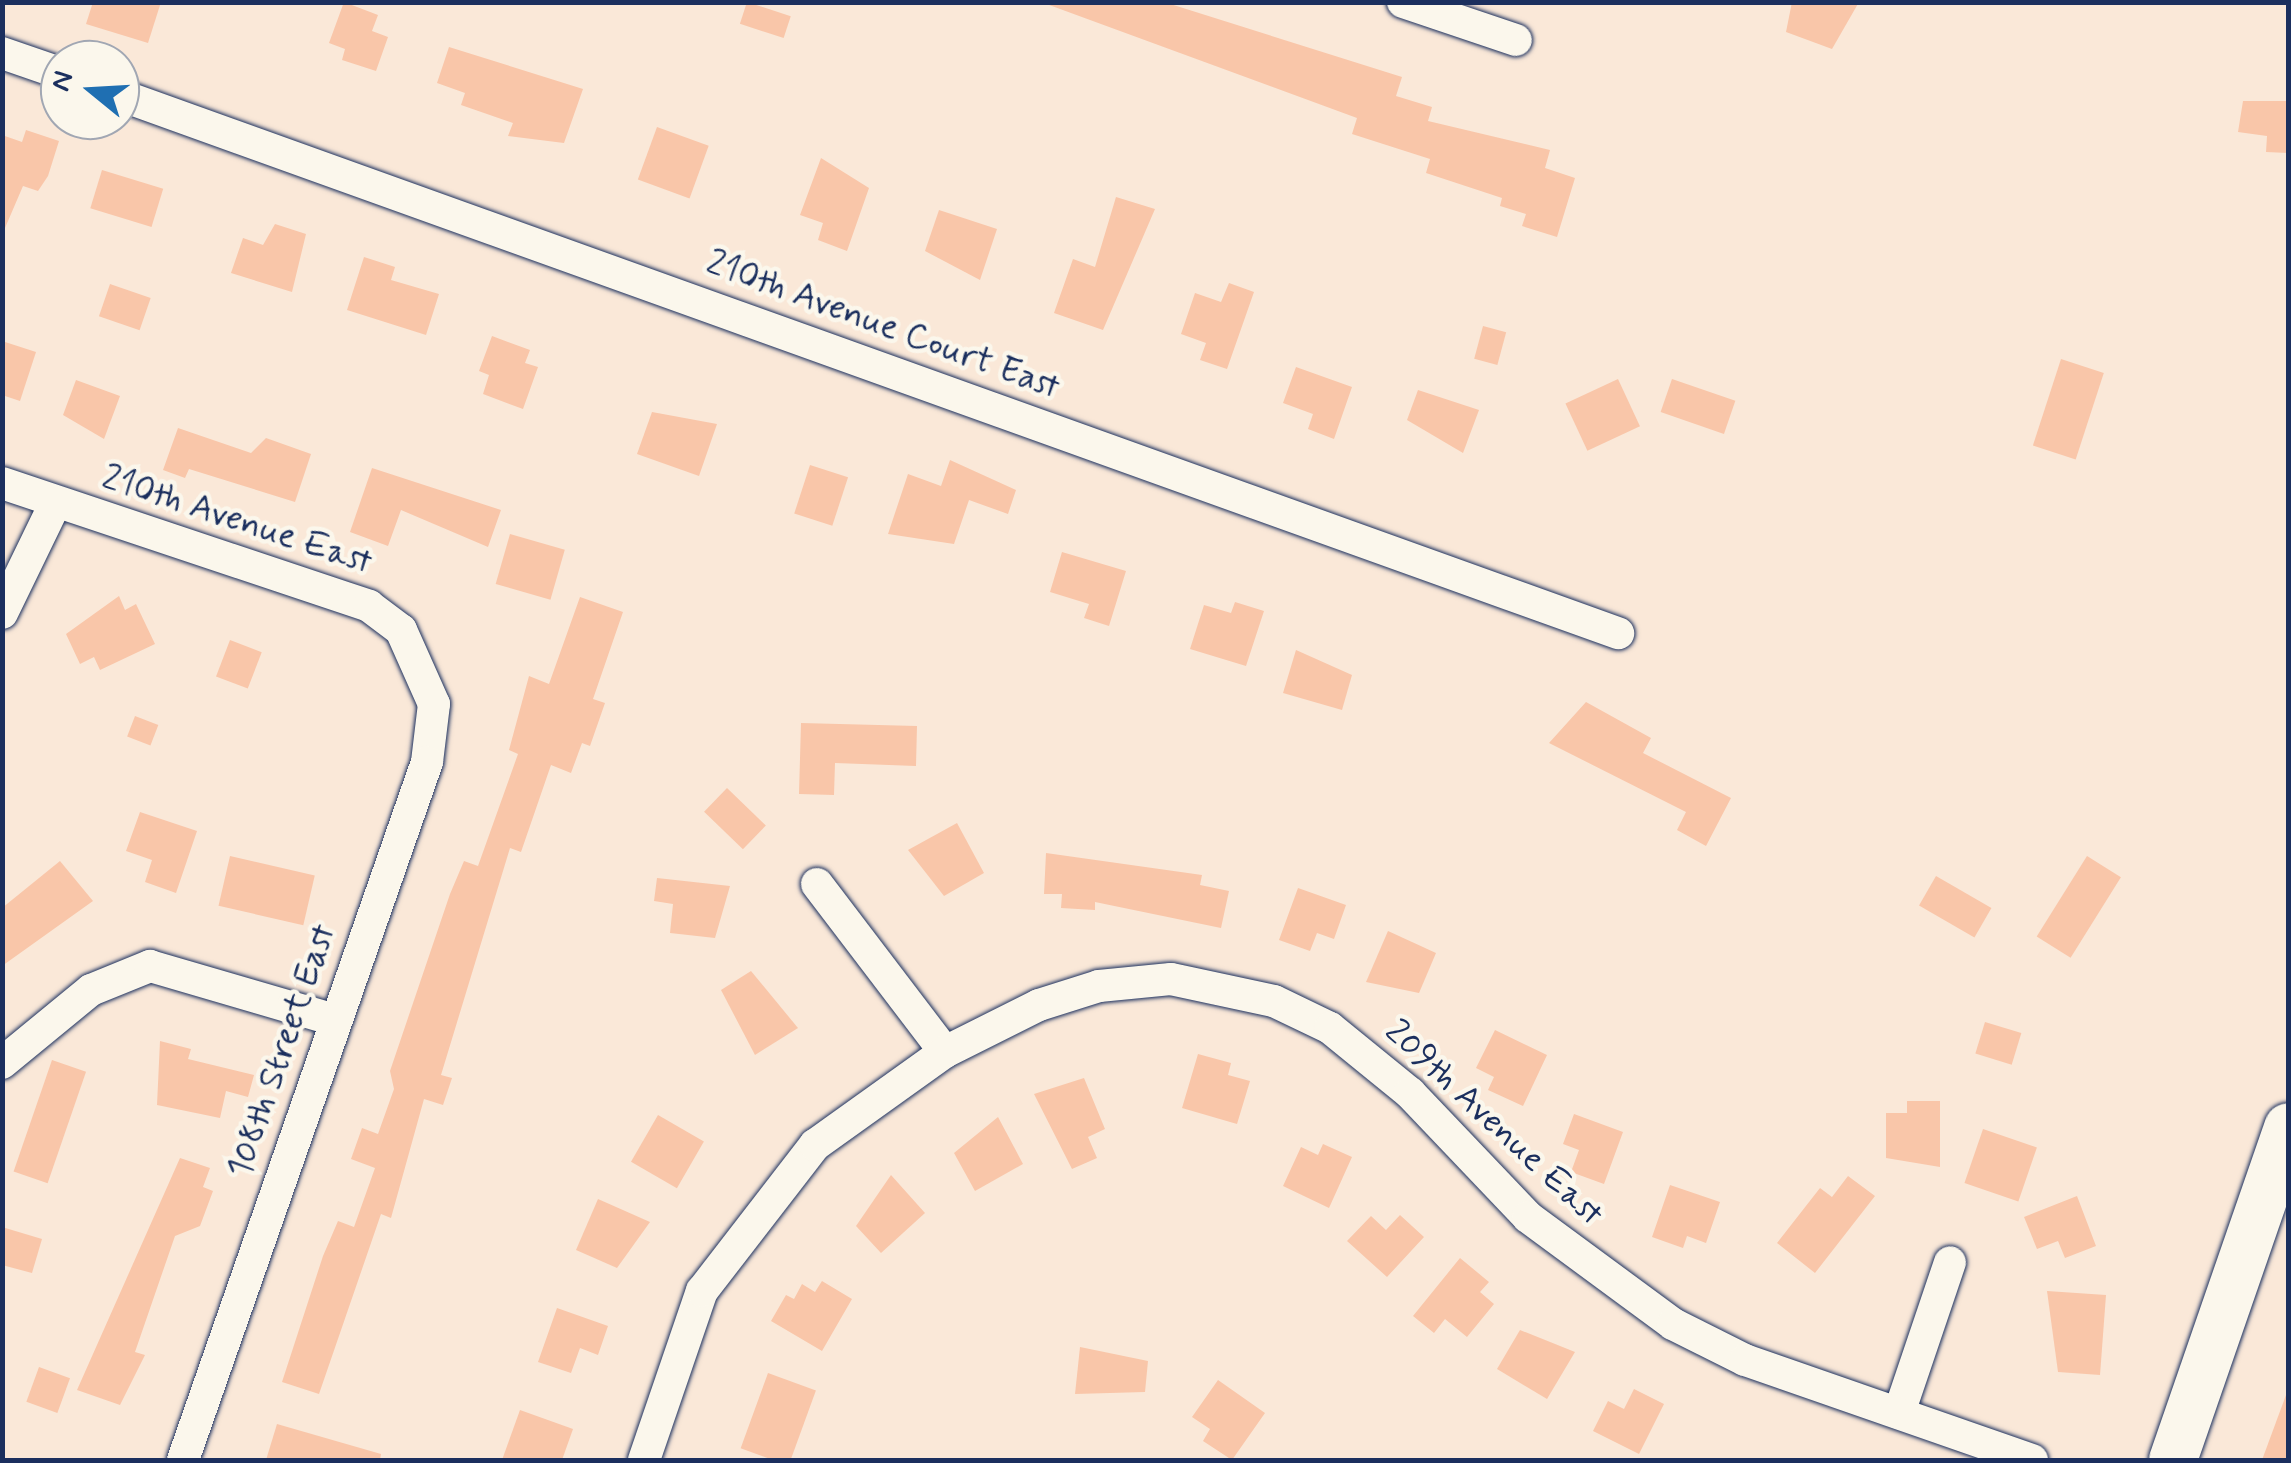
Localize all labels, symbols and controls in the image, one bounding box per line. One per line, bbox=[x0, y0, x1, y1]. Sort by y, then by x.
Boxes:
north arrow bbox=[40, 40, 140, 140]
text: N bbox=[42, 67, 83, 96]
street label: 210th Avenue Court East bbox=[704, 243, 1062, 407]
street label: 210th Avenue East bbox=[101, 458, 373, 582]
street label: 108th Street East bbox=[219, 919, 345, 1183]
street label: 209th Avenue East bbox=[1379, 1014, 1609, 1232]

